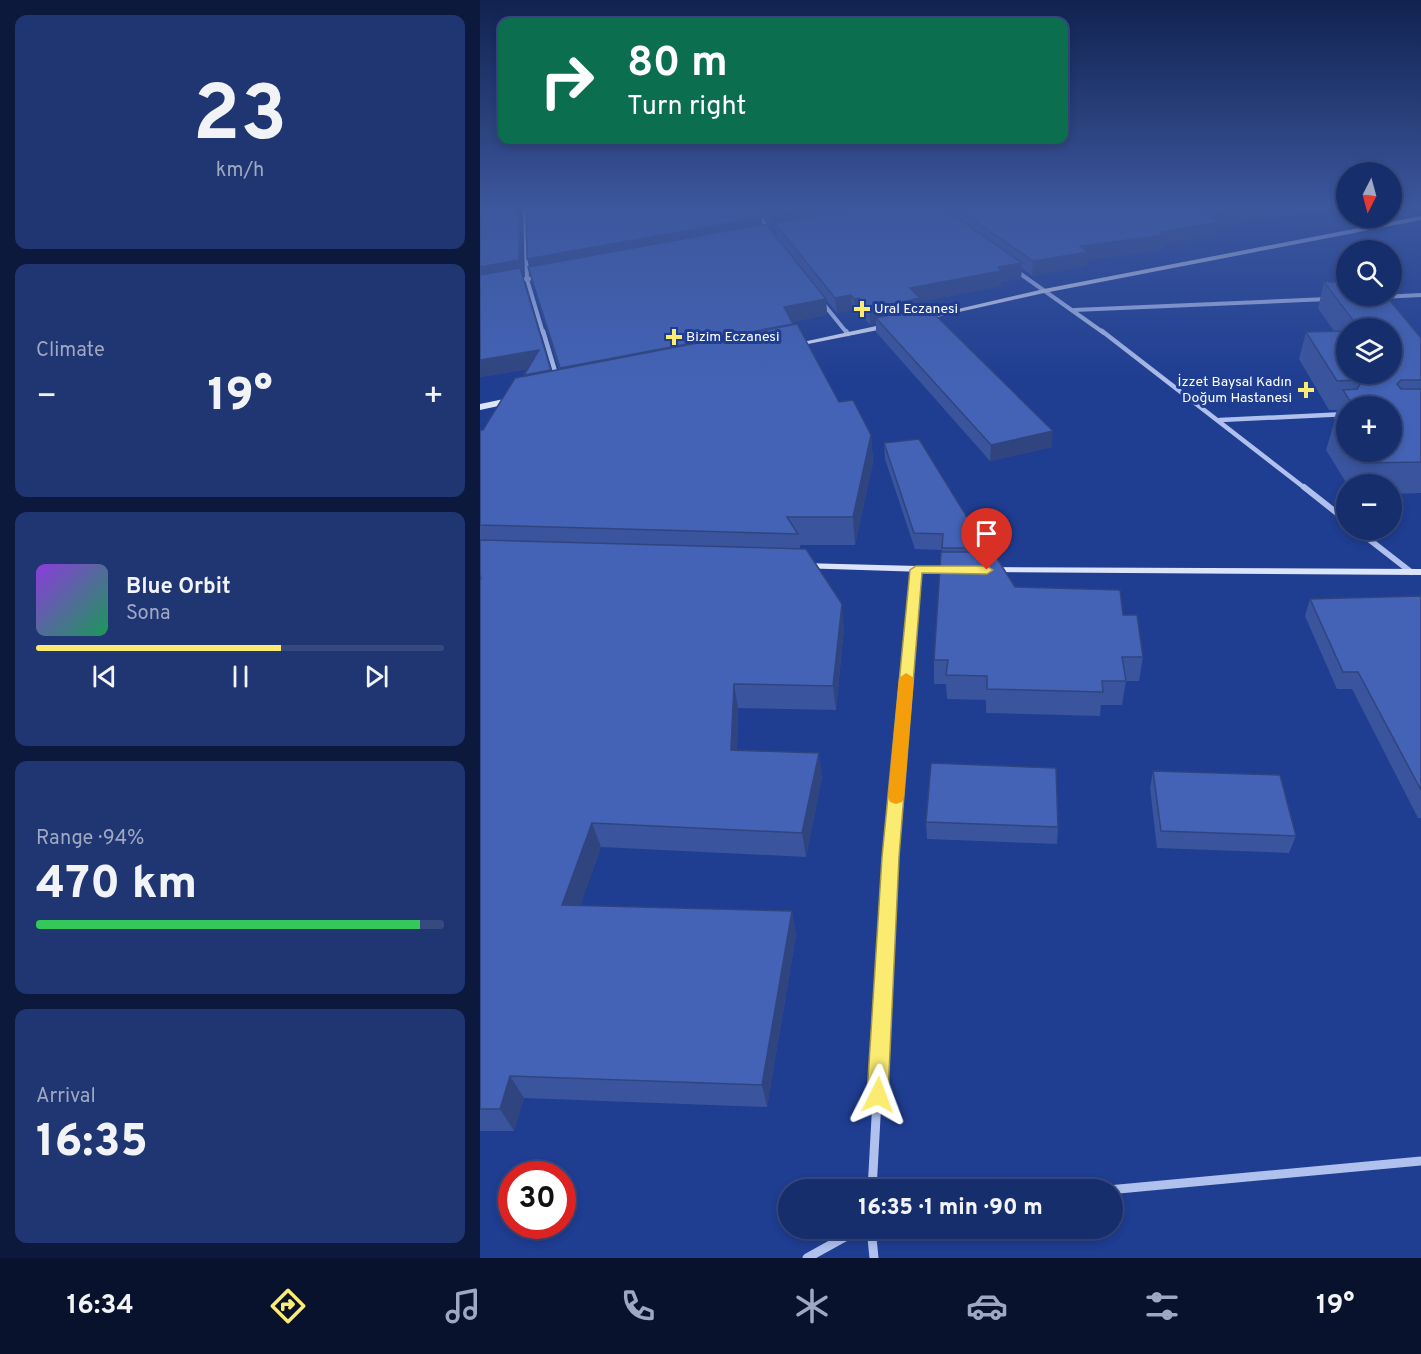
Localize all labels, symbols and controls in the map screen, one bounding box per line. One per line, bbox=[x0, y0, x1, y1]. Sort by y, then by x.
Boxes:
text: 80 m bbox=[627, 38, 728, 91]
icon: right bbox=[528, 42, 606, 120]
text: 23 bbox=[193, 69, 287, 168]
text: Turn right bbox=[627, 90, 746, 124]
text: km/h bbox=[216, 158, 264, 184]
north arrow bbox=[1336, 162, 1402, 228]
map controls bbox=[1336, 162, 1402, 540]
button: search bbox=[1336, 240, 1402, 306]
place label: Ural Eczanesi bbox=[874, 301, 958, 318]
marker: Ural Eczanesi bbox=[855, 302, 869, 316]
button: layers bbox=[1336, 318, 1402, 384]
place label: Bizim Eczanesi bbox=[686, 329, 780, 346]
marker: Bizim Eczanesi bbox=[667, 330, 681, 344]
text: Climate bbox=[36, 338, 105, 364]
text: 19° bbox=[207, 369, 273, 426]
place label: İzzet Baysal Kadın Doğum Hastanesi bbox=[1178, 373, 1292, 407]
text: − bbox=[36, 377, 57, 419]
text: + bbox=[423, 377, 444, 419]
marker: İzzet Baysal Kadın Doğum Hastanesi bbox=[1297, 381, 1315, 399]
button: + bbox=[1336, 396, 1402, 462]
button: − bbox=[1336, 474, 1402, 540]
pin bbox=[961, 508, 1012, 570]
icon: arrive bbox=[970, 517, 1003, 550]
text: Blue Orbit bbox=[126, 574, 231, 601]
text: Sona bbox=[126, 601, 171, 627]
icon: previous bbox=[88, 660, 121, 693]
icon: pause bbox=[224, 660, 257, 693]
icon: next bbox=[360, 660, 393, 693]
text: Range · 94% bbox=[36, 826, 145, 852]
text: 470 km bbox=[36, 857, 197, 914]
position arrow bbox=[846, 1063, 910, 1127]
text: Arrival bbox=[36, 1084, 96, 1110]
text: 16:35 bbox=[36, 1115, 148, 1172]
speed limit sign: 30 bbox=[498, 1161, 576, 1239]
text: 16:35 · 1 min · 90 m bbox=[858, 1195, 1043, 1222]
icon: directions bbox=[267, 1285, 309, 1327]
icon: music bbox=[442, 1285, 484, 1327]
icon: phone bbox=[617, 1285, 659, 1327]
icon: climate bbox=[791, 1285, 833, 1327]
icon: car bbox=[966, 1285, 1008, 1327]
icon: filters bbox=[1141, 1285, 1183, 1327]
text: 16:34 bbox=[66, 1289, 134, 1323]
text: 19° bbox=[1316, 1289, 1355, 1323]

